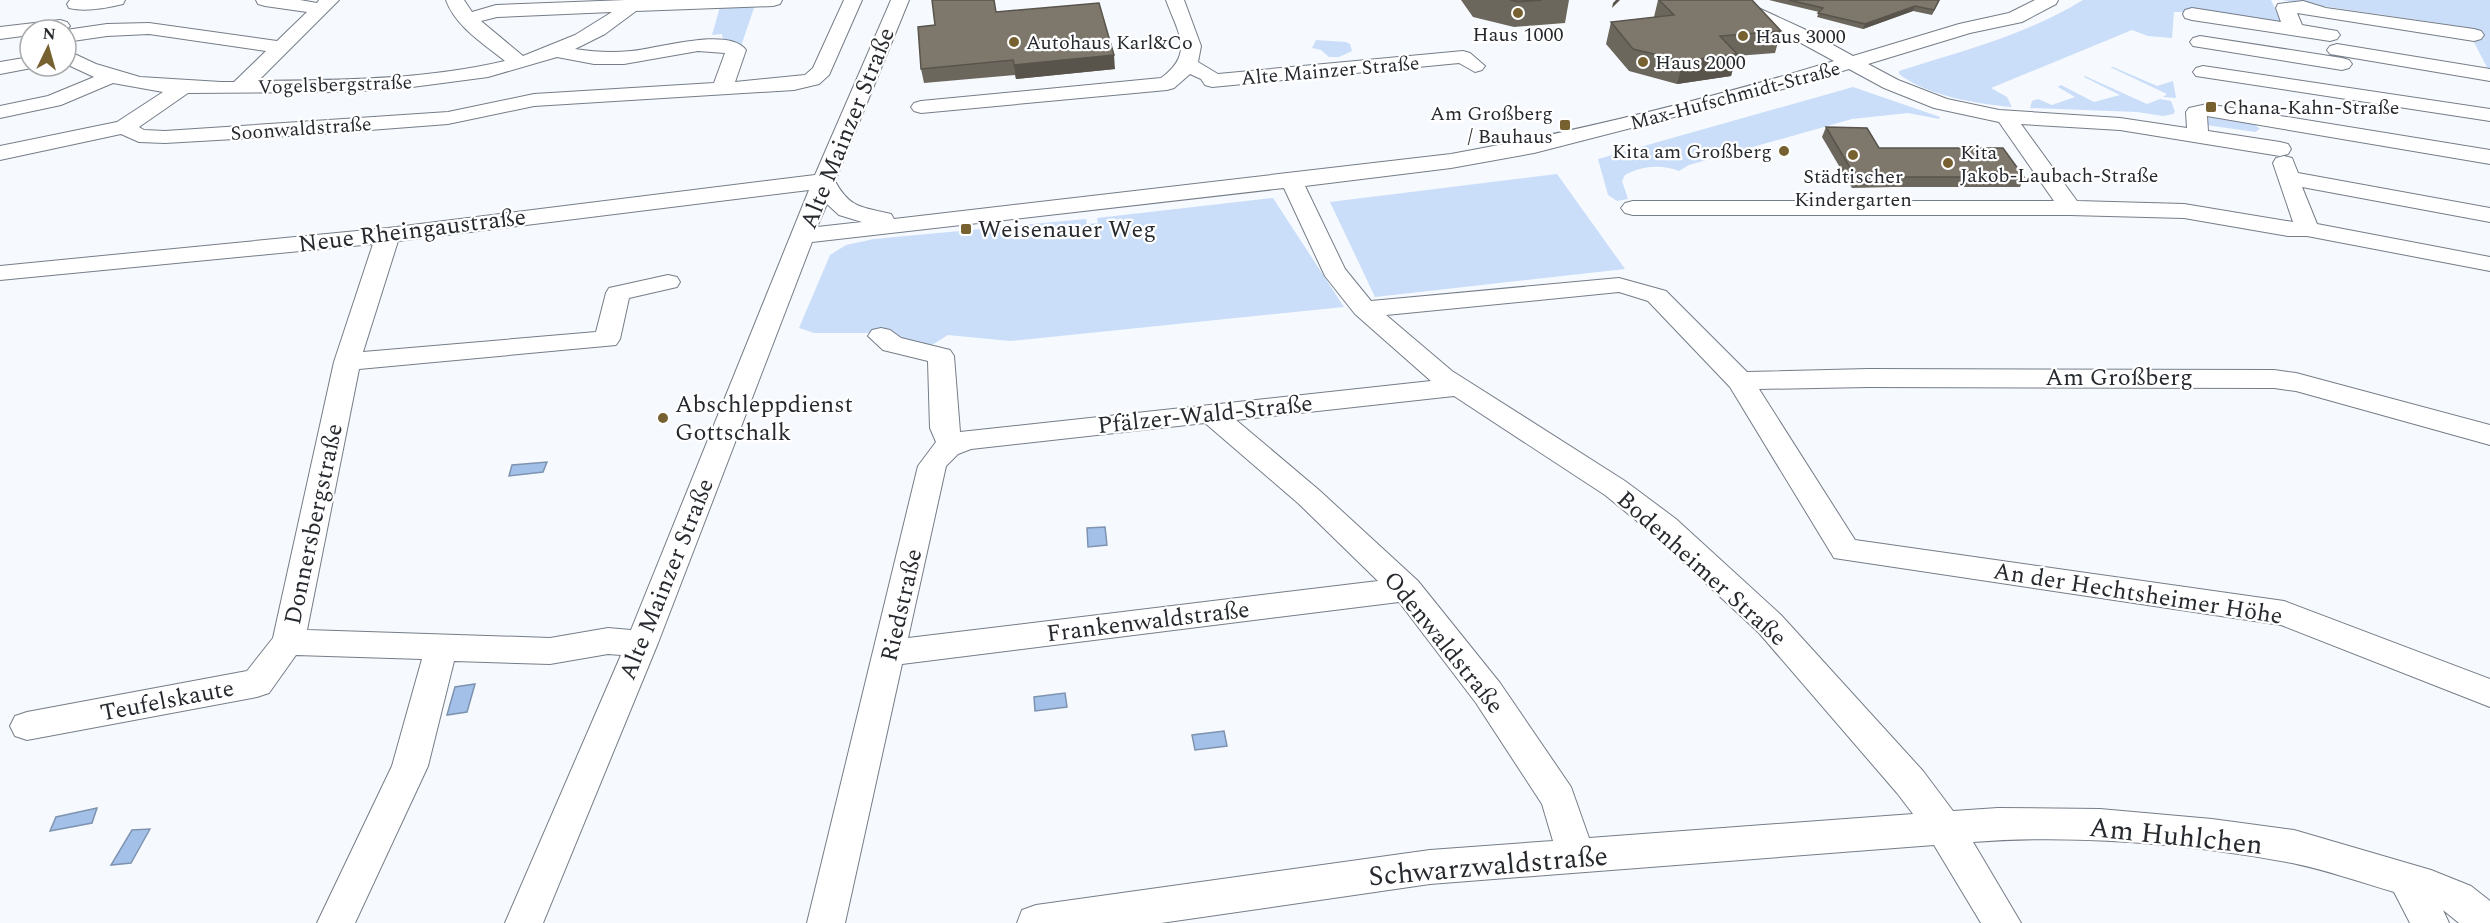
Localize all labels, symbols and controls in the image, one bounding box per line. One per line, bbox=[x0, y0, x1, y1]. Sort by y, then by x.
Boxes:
marker: Haus 1000 bbox=[1511, 6, 1525, 20]
north arrow bbox=[18, 18, 78, 78]
place label: Haus 1000 bbox=[1473, 20, 1563, 50]
text: N bbox=[42, 22, 57, 47]
street label: Alte Mainzer Straße bbox=[791, 22, 905, 235]
place label: Haus 3000 bbox=[1755, 22, 1846, 52]
place label: Autohaus Karl&Co bbox=[1026, 28, 1193, 58]
marker: Haus 3000 bbox=[1736, 29, 1750, 43]
marker: Autohaus Karl&Co bbox=[1007, 35, 1021, 49]
street label: Alte Mainzer Straße bbox=[1240, 48, 1421, 94]
place label: Haus 2000 bbox=[1655, 48, 1746, 78]
street label: Max-Hufschmidt-Straße bbox=[1627, 53, 1844, 138]
marker: Haus 2000 bbox=[1636, 55, 1650, 69]
street label: Vogelsbergstraße bbox=[257, 67, 413, 103]
place label: Chana-Kahn-Straße bbox=[2223, 93, 2399, 123]
place label: Am Großberg / Bauhaus bbox=[1430, 99, 1553, 152]
marker: Chana-Kahn-Straße bbox=[2204, 100, 2218, 114]
street label: Soonwaldstraße bbox=[230, 109, 373, 149]
marker: Am Großberg / Bauhaus bbox=[1558, 118, 1572, 132]
place label: Kita am Großberg bbox=[1612, 137, 1772, 167]
place label: Kita Jakob-Laubach-Straße bbox=[1960, 138, 2158, 191]
marker: Kita am Großberg bbox=[1777, 144, 1791, 158]
marker: Städtischer Kindergarten bbox=[1846, 148, 1860, 162]
marker: Kita Jakob-Laubach-Straße bbox=[1941, 156, 1955, 170]
place label: Städtischer Kindergarten bbox=[1794, 162, 1912, 215]
street label: Neue Rheingaustraße bbox=[296, 199, 528, 263]
place label: Weisenauer Weg bbox=[978, 212, 1156, 248]
marker: Weisenauer Weg bbox=[959, 222, 973, 236]
street label: Am Großberg bbox=[2045, 360, 2193, 396]
street label: Pfälzer-Wald-Straße bbox=[1096, 386, 1314, 444]
place label: Abschleppdienst Gottschalk bbox=[675, 387, 853, 451]
marker: Abschleppdienst Gottschalk bbox=[656, 411, 670, 425]
street label: Donnersbergstraße bbox=[275, 420, 353, 628]
street label: Alte Mainzer Straße bbox=[610, 473, 724, 686]
street label: Bodenheimer Straße bbox=[1608, 482, 1794, 655]
street label: Riedstraße bbox=[872, 545, 932, 665]
street label: An der Hechtsheimer Höhe bbox=[1990, 553, 2285, 635]
street label: Odenwaldstraße bbox=[1374, 563, 1512, 722]
street label: Frankenwaldstraße bbox=[1045, 592, 1252, 652]
street label: Teufelskaute bbox=[97, 670, 237, 732]
street label: Am Huhlchen bbox=[2087, 806, 2265, 867]
street label: Schwarzwaldstraße bbox=[1367, 835, 1610, 898]

